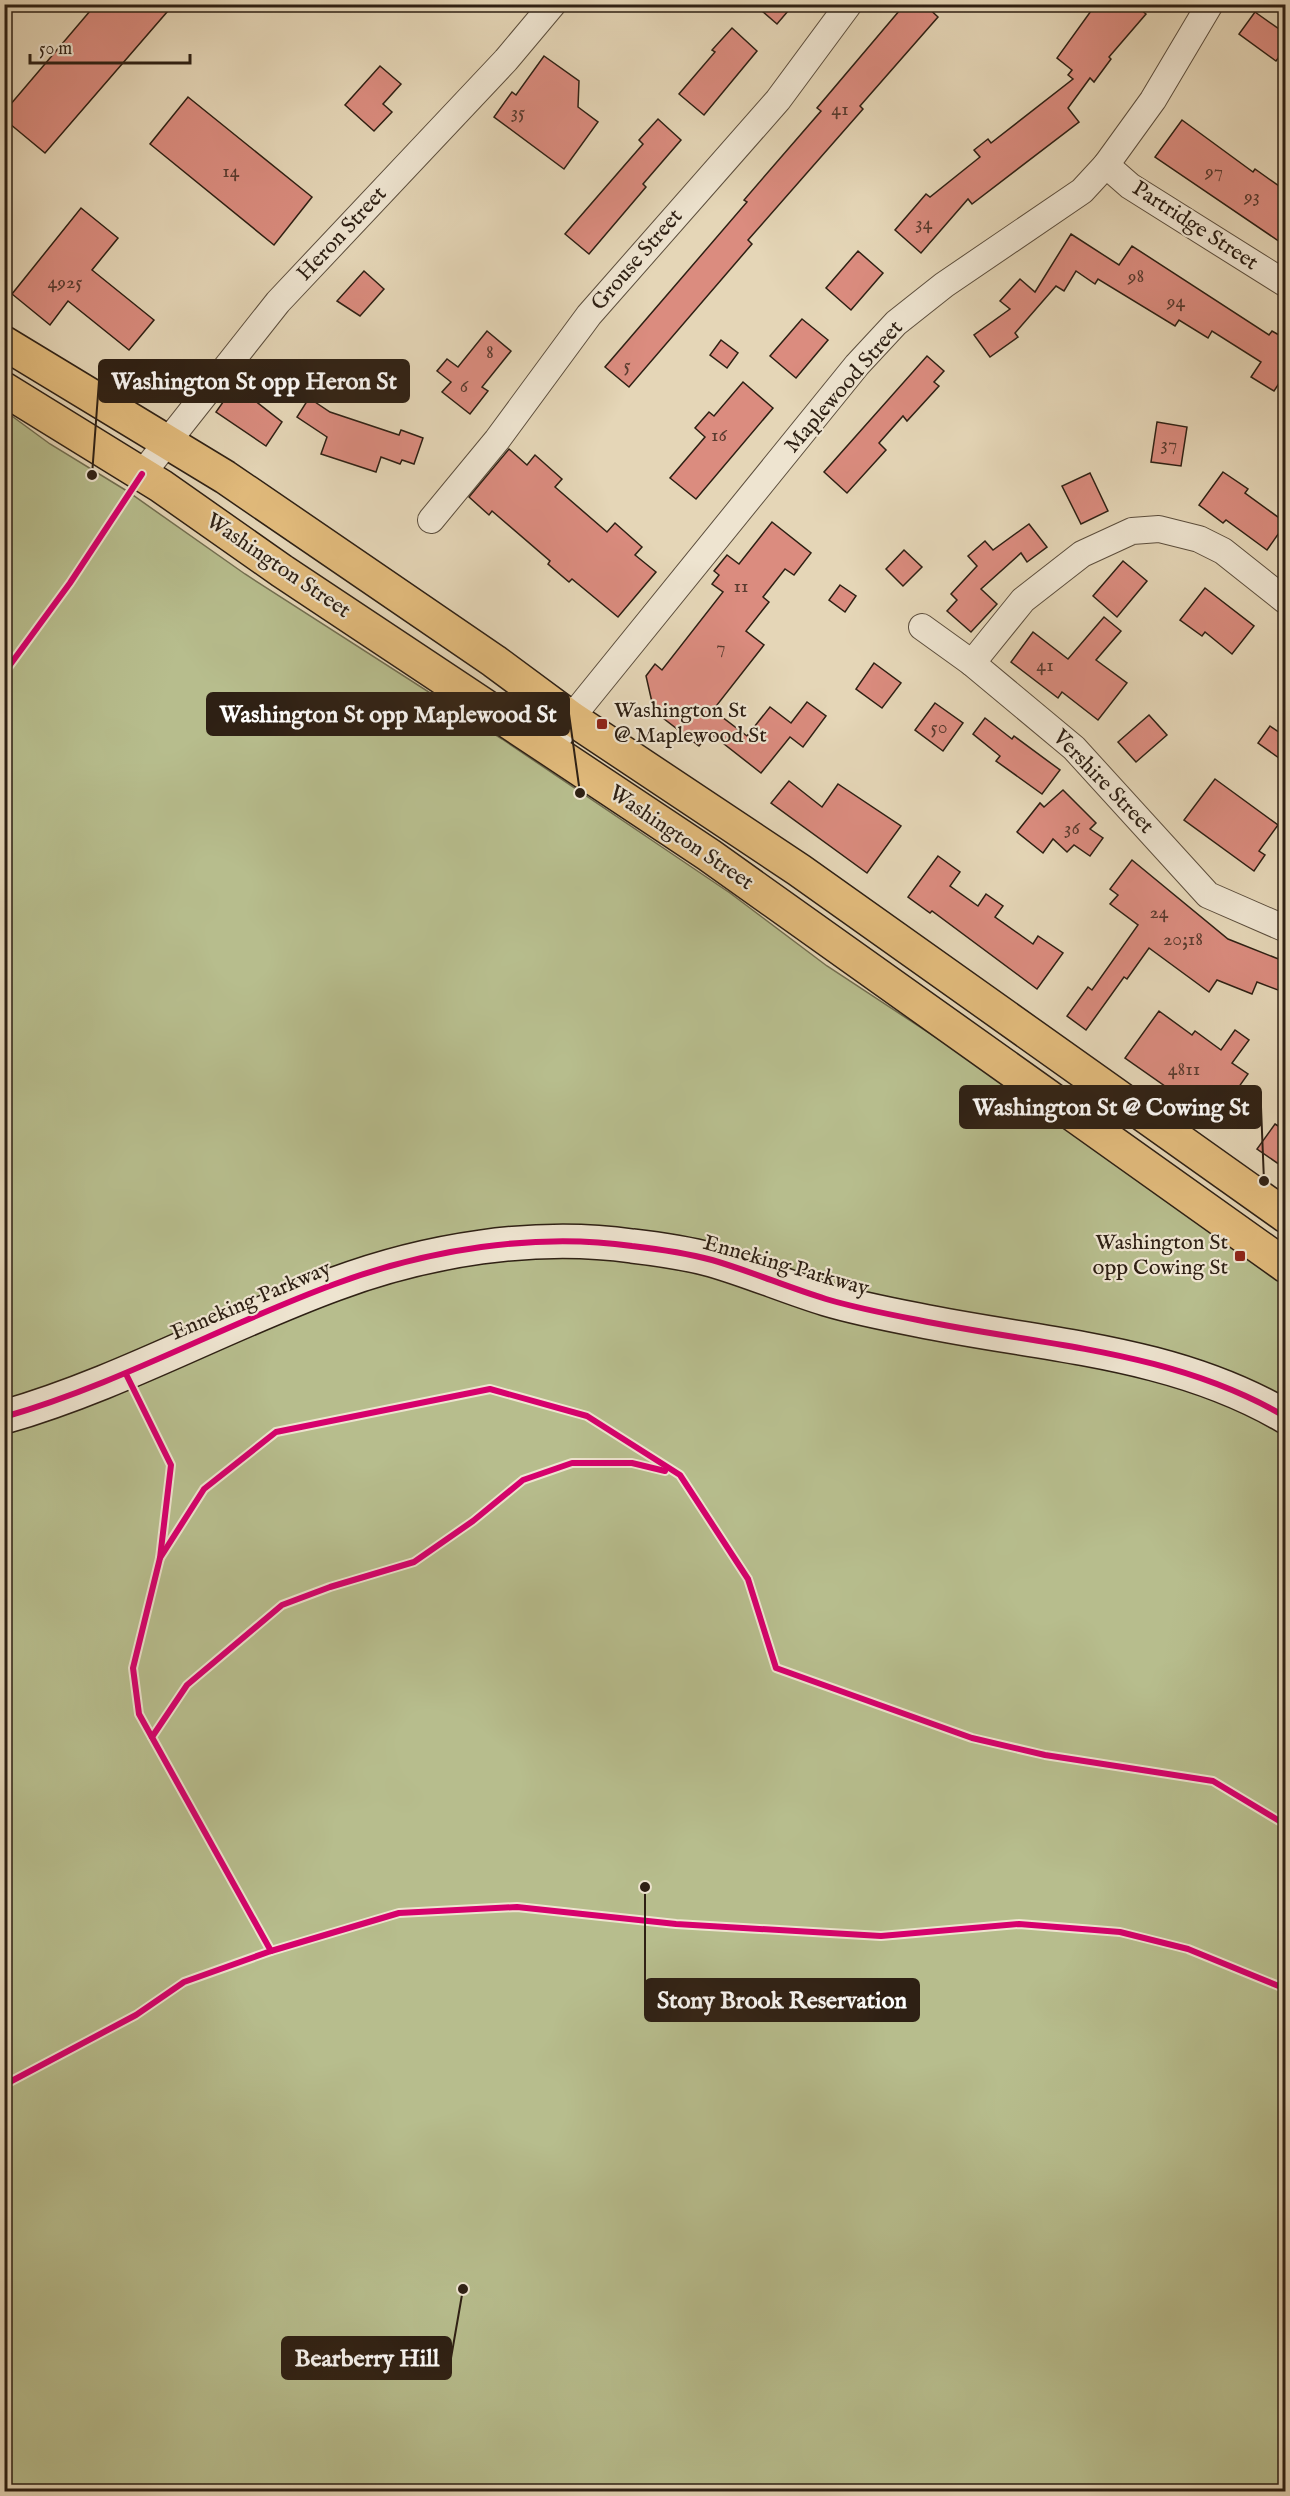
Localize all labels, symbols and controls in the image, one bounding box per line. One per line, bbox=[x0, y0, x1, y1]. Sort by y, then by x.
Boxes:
scale bar bbox=[30, 27, 190, 65]
text: 50 m bbox=[39, 38, 72, 61]
house number: 41 bbox=[831, 97, 849, 122]
house number: 35 bbox=[511, 100, 525, 125]
house number: 14 bbox=[222, 159, 240, 184]
house number: 97 bbox=[1204, 159, 1223, 184]
street label: Partridge Street bbox=[1127, 175, 1264, 277]
street label: Heron Street bbox=[291, 180, 393, 287]
house number: 93 bbox=[1243, 184, 1260, 209]
street label: Grouse Street bbox=[585, 203, 689, 317]
house number: 34 bbox=[915, 211, 933, 236]
house number: 98 bbox=[1127, 264, 1144, 289]
house number: 4925 bbox=[47, 270, 83, 295]
house number: 94 bbox=[1166, 289, 1185, 314]
street label: Maplewood Street bbox=[779, 314, 910, 459]
house number: 8 bbox=[486, 340, 494, 365]
house number: 5 bbox=[623, 353, 631, 378]
callout: Washington St opp Heron St bbox=[99, 360, 409, 402]
text: Washington St opp Heron St bbox=[110, 367, 398, 398]
house number: 6 bbox=[460, 374, 469, 399]
house number: 16 bbox=[711, 423, 728, 448]
house number: 37 bbox=[1161, 432, 1177, 457]
street label: Washington Street bbox=[200, 507, 356, 625]
house number: 11 bbox=[734, 574, 748, 599]
house number: 7 bbox=[716, 635, 726, 660]
house number: 41 bbox=[1036, 653, 1054, 678]
callout: Washington St opp Maplewood St bbox=[207, 693, 569, 735]
place label: Washington St @ Maplewood St bbox=[614, 697, 767, 750]
text: Washington St opp Maplewood St bbox=[218, 700, 558, 731]
house number: 50 bbox=[931, 715, 948, 740]
marker: Washington St @ Maplewood St bbox=[595, 717, 609, 731]
street label: Vershire Street bbox=[1046, 723, 1160, 840]
street label: Washington Street bbox=[603, 779, 759, 897]
house number: 36 bbox=[1064, 816, 1081, 841]
house number: 24 bbox=[1149, 900, 1169, 925]
house number: 20;18 bbox=[1163, 927, 1203, 952]
house number: 4811 bbox=[1168, 1057, 1200, 1082]
callout: Washington St @ Cowing St bbox=[960, 1086, 1261, 1128]
text: Washington St @ Cowing St bbox=[972, 1093, 1250, 1124]
street label: Enneking Parkway bbox=[700, 1229, 872, 1303]
place label: Washington St opp Cowing St bbox=[1093, 1229, 1228, 1282]
marker: Washington St opp Cowing St bbox=[1233, 1249, 1247, 1263]
street label: Enneking Parkway bbox=[167, 1255, 335, 1347]
callout: Stony Brook Reservation bbox=[645, 1979, 919, 2021]
text: Stony Brook Reservation bbox=[657, 1986, 907, 2017]
callout: Bearberry Hill bbox=[282, 2337, 451, 2379]
text: Bearberry Hill bbox=[295, 2344, 440, 2375]

